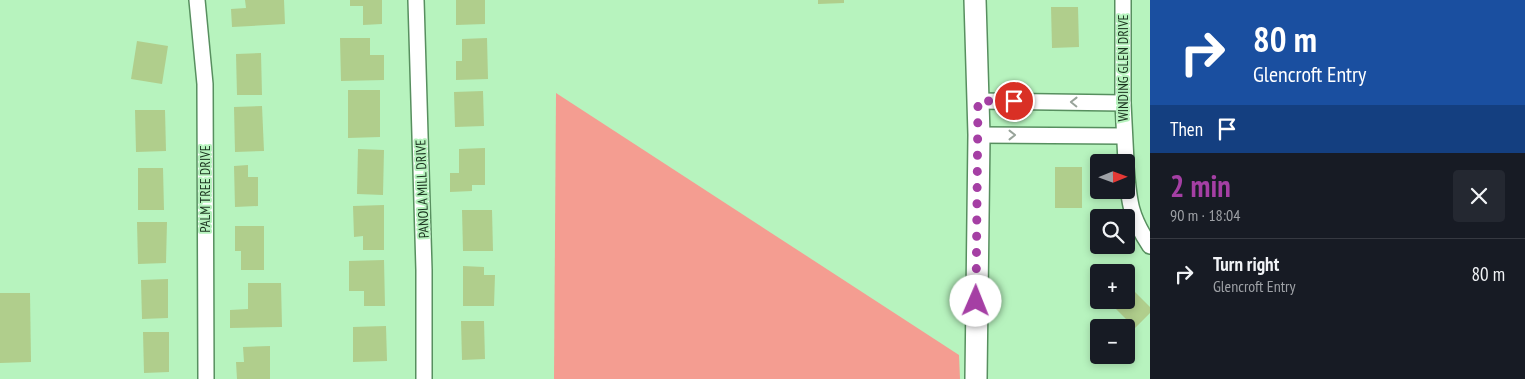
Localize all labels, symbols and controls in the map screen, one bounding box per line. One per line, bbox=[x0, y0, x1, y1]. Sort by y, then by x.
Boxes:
street label: WINDING GLEN DRIVE bbox=[1114, 14, 1132, 122]
text: 80 m bbox=[1253, 16, 1317, 62]
icon: right bbox=[1170, 20, 1235, 85]
text: Glencroft Entry bbox=[1253, 60, 1366, 88]
pin bbox=[993, 80, 1035, 122]
icon: arrive bbox=[1000, 87, 1028, 115]
one-way arrow bbox=[1070, 97, 1078, 107]
icon: arrive bbox=[1213, 115, 1241, 143]
text: Then bbox=[1170, 117, 1203, 141]
one-way arrow bbox=[1008, 130, 1016, 140]
street label: PANOLA MILL DRIVE bbox=[411, 139, 433, 239]
street label: PALM TREE DRIVE bbox=[196, 145, 214, 233]
north arrow bbox=[1090, 154, 1135, 199]
map controls bbox=[1090, 154, 1135, 364]
text: 2 min bbox=[1170, 166, 1231, 205]
button: close bbox=[1453, 170, 1505, 222]
text: 90 m · 18:04 bbox=[1170, 205, 1241, 225]
button: search bbox=[1090, 209, 1135, 254]
text: Turn right bbox=[1213, 252, 1279, 276]
icon: right bbox=[1170, 260, 1198, 288]
text: 80 m bbox=[1472, 262, 1505, 286]
button: + bbox=[1090, 264, 1135, 309]
position arrow bbox=[949, 274, 1001, 326]
text: Glencroft Entry bbox=[1213, 276, 1295, 296]
button: − bbox=[1090, 319, 1135, 364]

